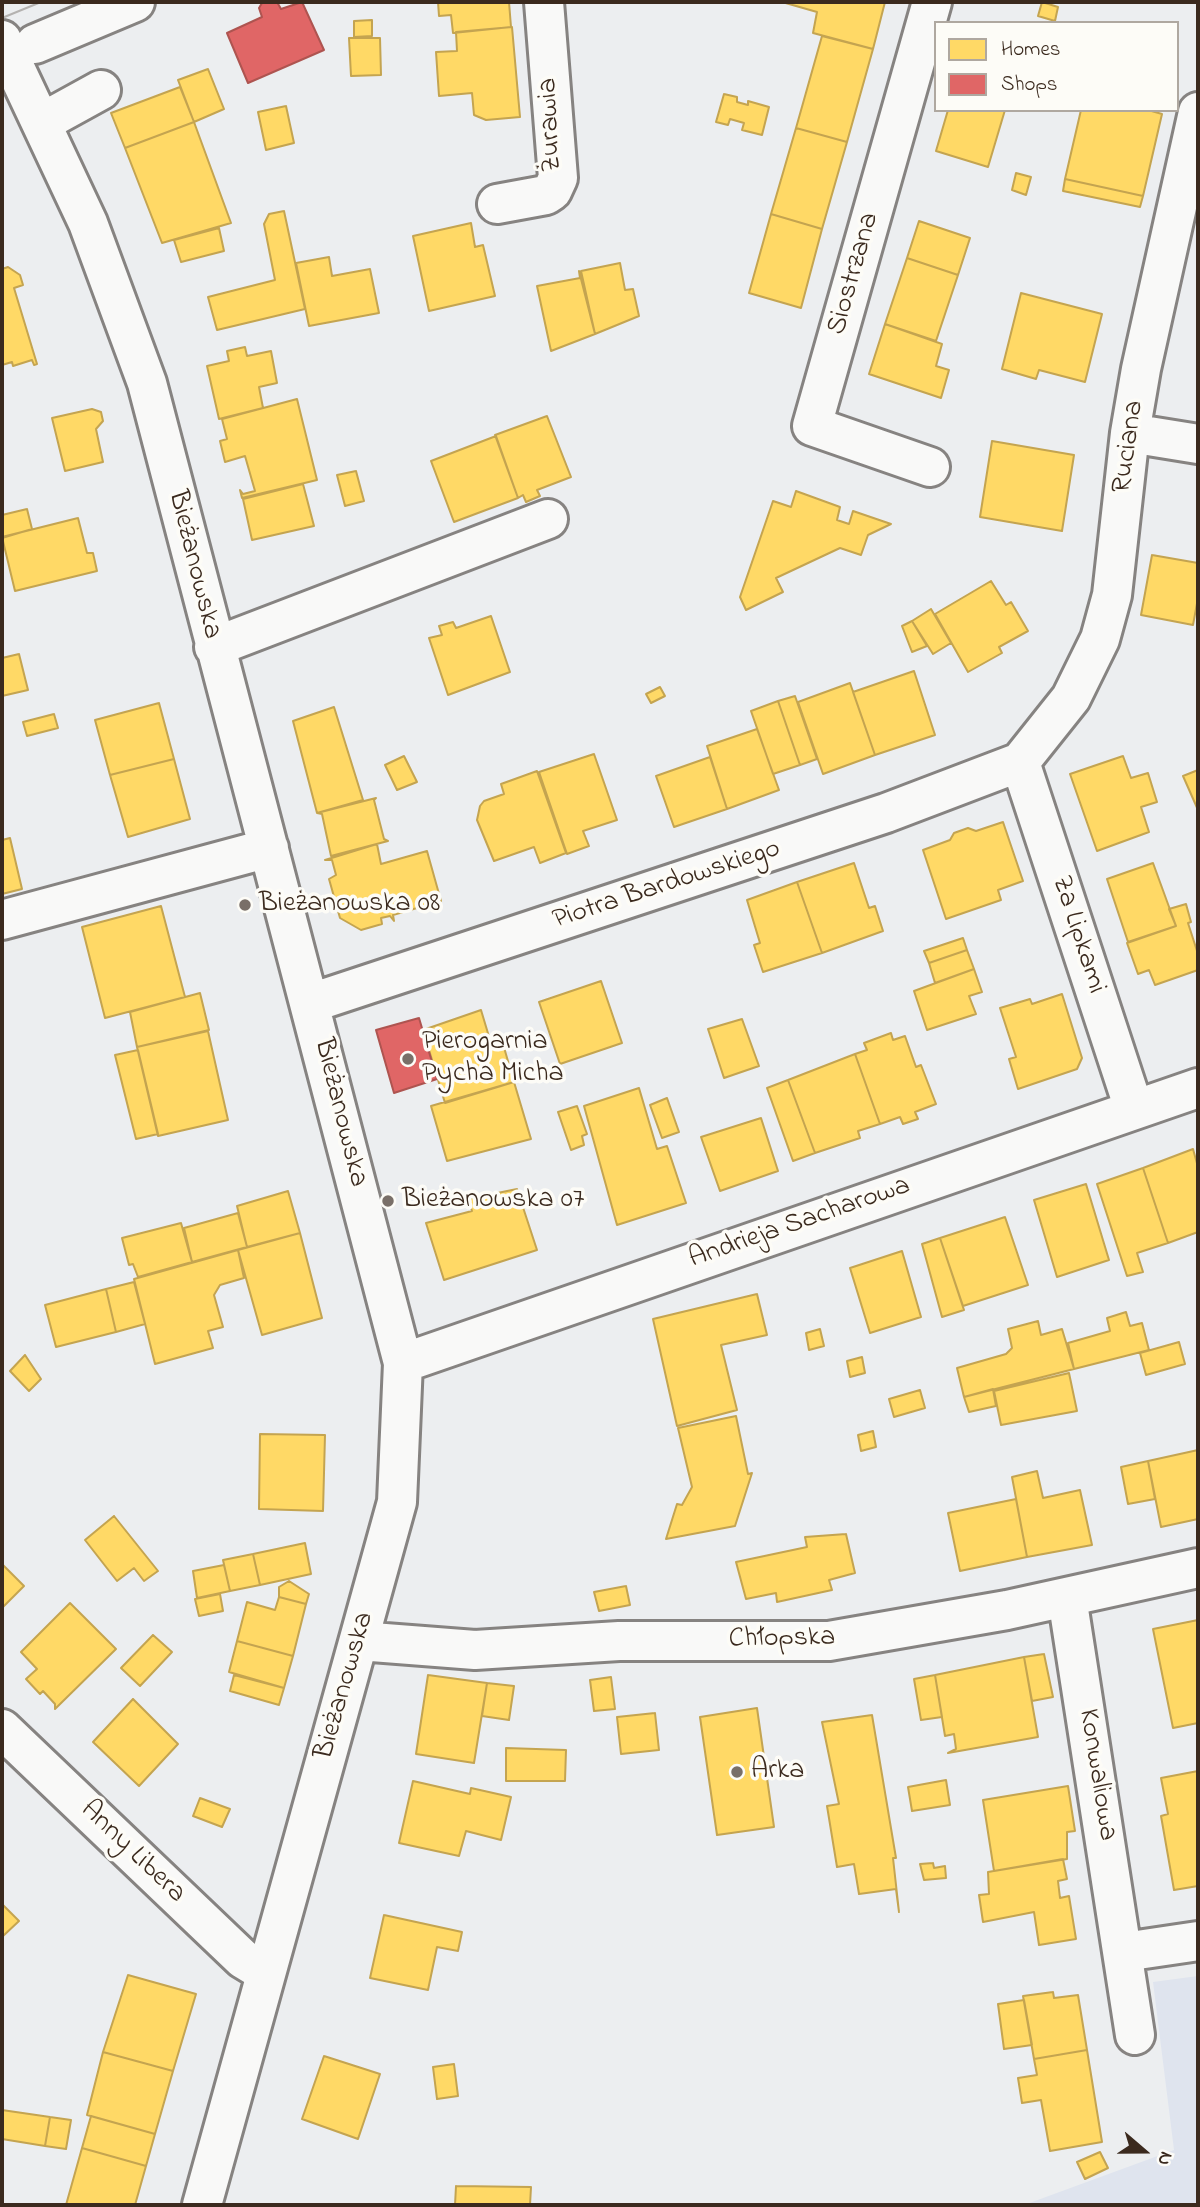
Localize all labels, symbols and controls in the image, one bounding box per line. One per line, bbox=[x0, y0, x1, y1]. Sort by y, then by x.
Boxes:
legend bbox=[934, 21, 1179, 112]
text: Homes bbox=[1001, 35, 1061, 65]
text: Shops bbox=[1001, 70, 1058, 100]
street label: Żurawia bbox=[533, 77, 571, 173]
street label: Siostrzana bbox=[822, 209, 888, 339]
street label: Ruciana bbox=[1107, 399, 1153, 495]
street label: Bieżanowska bbox=[158, 487, 228, 643]
street label: Piotra Bardowskiego bbox=[549, 833, 785, 939]
street label: Za Lipkami bbox=[1042, 872, 1112, 998]
place label: Bieżanowska 08 bbox=[259, 888, 440, 922]
marker: Bieżanowska 08 bbox=[237, 897, 253, 913]
place label: Pierogarnia Pycha Micha bbox=[422, 1026, 564, 1092]
street label: Bieżanowska bbox=[304, 1035, 374, 1191]
marker: Pierogarnia Pycha Micha bbox=[400, 1051, 416, 1067]
street label: Andrieja Sacharowa bbox=[685, 1170, 915, 1278]
place label: Bieżanowska 07 bbox=[402, 1184, 584, 1218]
marker: Bieżanowska 07 bbox=[380, 1193, 396, 1209]
street label: Bieżanowska bbox=[309, 1608, 383, 1764]
street label: Chłopska bbox=[728, 1622, 836, 1658]
street label: Konwaliowa bbox=[1069, 1707, 1123, 1843]
place label: Arka bbox=[751, 1755, 804, 1789]
marker: Arka bbox=[729, 1764, 745, 1780]
street label: Anny Libera bbox=[72, 1794, 192, 1912]
north arrow bbox=[1109, 2116, 1179, 2186]
text: N bbox=[1149, 2148, 1179, 2169]

